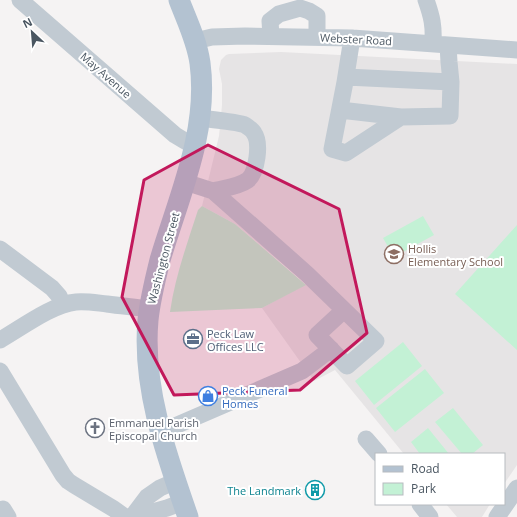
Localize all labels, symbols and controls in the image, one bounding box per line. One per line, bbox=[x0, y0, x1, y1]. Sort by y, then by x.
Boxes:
north arrow bbox=[12, 12, 52, 52]
text: N bbox=[20, 14, 35, 31]
street label: Webster Road bbox=[320, 30, 392, 48]
street label: May Avenue bbox=[77, 49, 135, 101]
street label: Washington Street bbox=[144, 210, 183, 306]
place label: Hollis Elementary School bbox=[408, 241, 503, 269]
school or university icon: Hollis Elementary School bbox=[383, 243, 405, 265]
place label: Peck Law Offices LLC bbox=[207, 326, 264, 354]
office icon: Peck Law Offices LLC bbox=[182, 328, 204, 350]
place label: Peck Funeral Homes bbox=[222, 383, 287, 411]
shop icon: Peck Funeral Homes bbox=[197, 385, 219, 407]
place label: Emmanuel Parish Episcopal Church bbox=[109, 415, 199, 443]
church icon: Emmanuel Parish Episcopal Church bbox=[84, 417, 106, 439]
legend bbox=[375, 453, 505, 505]
text: Road bbox=[411, 460, 440, 477]
building icon: The Landmark bbox=[304, 479, 326, 501]
text: Park bbox=[411, 480, 437, 497]
place label: The Landmark bbox=[227, 483, 301, 498]

